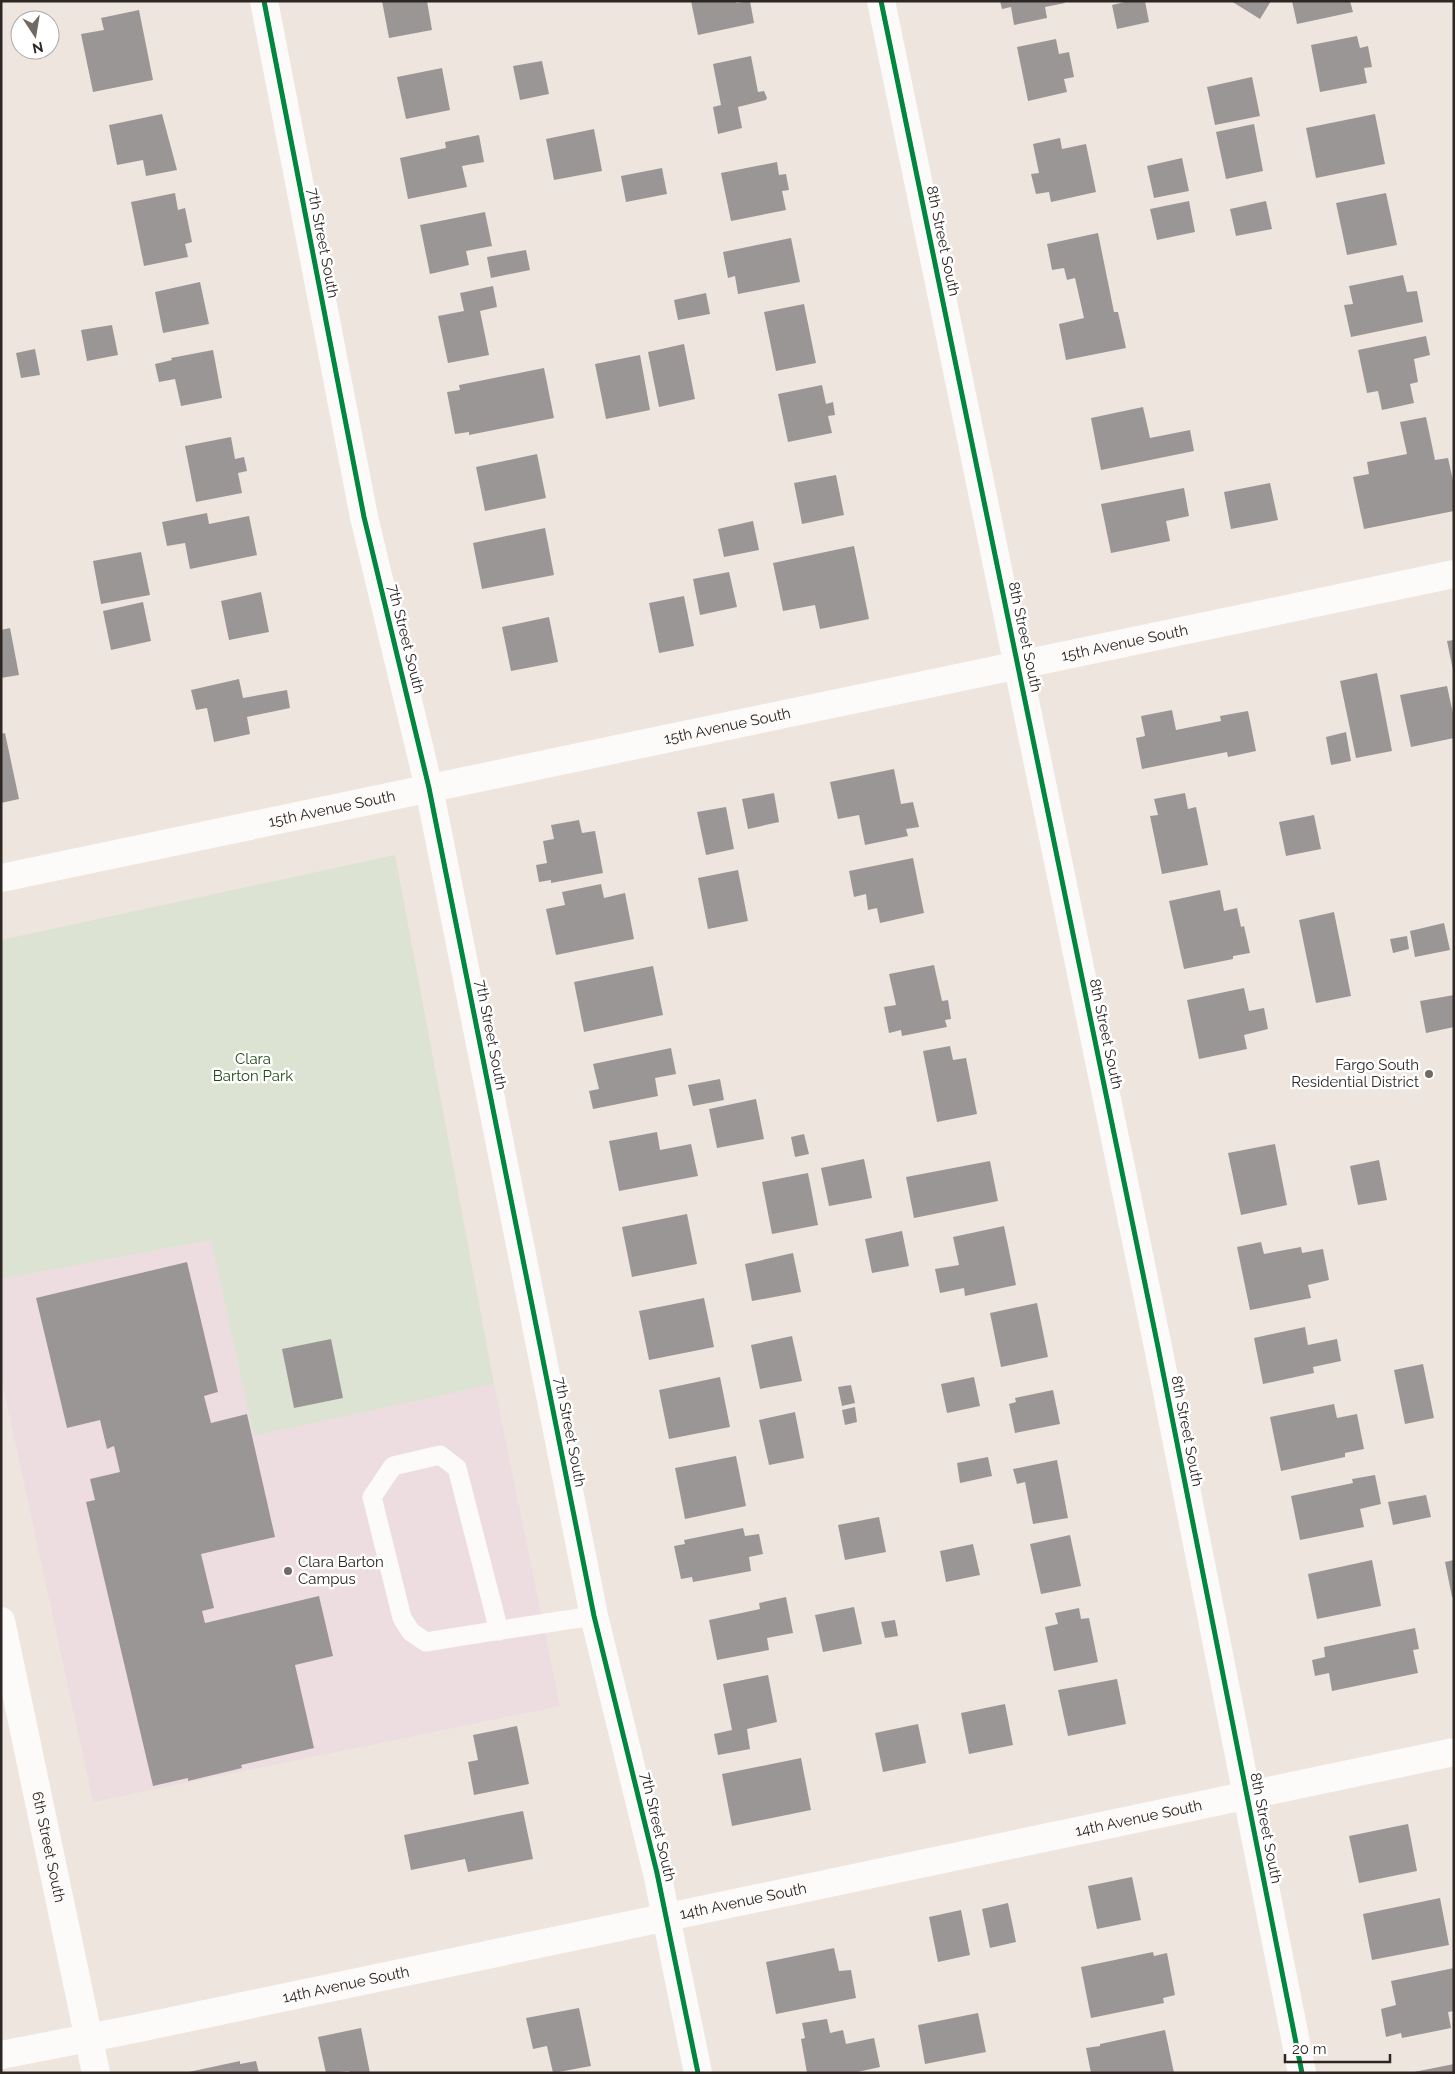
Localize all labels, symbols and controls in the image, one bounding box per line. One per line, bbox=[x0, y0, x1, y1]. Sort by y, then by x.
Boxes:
north arrow bbox=[10, 10, 60, 60]
text: N bbox=[31, 39, 45, 57]
street label: 8th Street South bbox=[922, 184, 964, 298]
street label: 7th Street South bbox=[304, 186, 342, 300]
street label: 8th Street South bbox=[1004, 580, 1046, 694]
street label: 7th Street South bbox=[384, 583, 428, 695]
street label: 15th Avenue South bbox=[1060, 621, 1190, 665]
street label: 15th Avenue South bbox=[662, 704, 792, 748]
street label: 15th Avenue South bbox=[267, 787, 397, 831]
street label: 8th Street South bbox=[1085, 977, 1127, 1091]
street label: 7th Street South bbox=[472, 978, 510, 1092]
park label: Clara Barton Park bbox=[213, 1050, 293, 1085]
place label: Fargo South Residential District bbox=[1291, 1056, 1419, 1091]
marker: Fargo South Residential District bbox=[1423, 1068, 1435, 1080]
street label: 8th Street South bbox=[1167, 1374, 1207, 1488]
street label: 7th Street South bbox=[551, 1375, 589, 1489]
place label: Clara Barton Campus bbox=[298, 1553, 384, 1588]
marker: Clara Barton Campus bbox=[282, 1565, 294, 1577]
street label: 7th Street South bbox=[637, 1771, 679, 1883]
street label: 8th Street South bbox=[1246, 1771, 1286, 1885]
street label: 6th Street South bbox=[28, 1790, 69, 1904]
street label: 14th Avenue South bbox=[1074, 1796, 1204, 1840]
street label: 14th Avenue South bbox=[678, 1879, 808, 1923]
street label: 14th Avenue South bbox=[281, 1962, 411, 2007]
scale bar bbox=[1285, 2032, 1390, 2064]
text: 20 m bbox=[1292, 2040, 1327, 2058]

